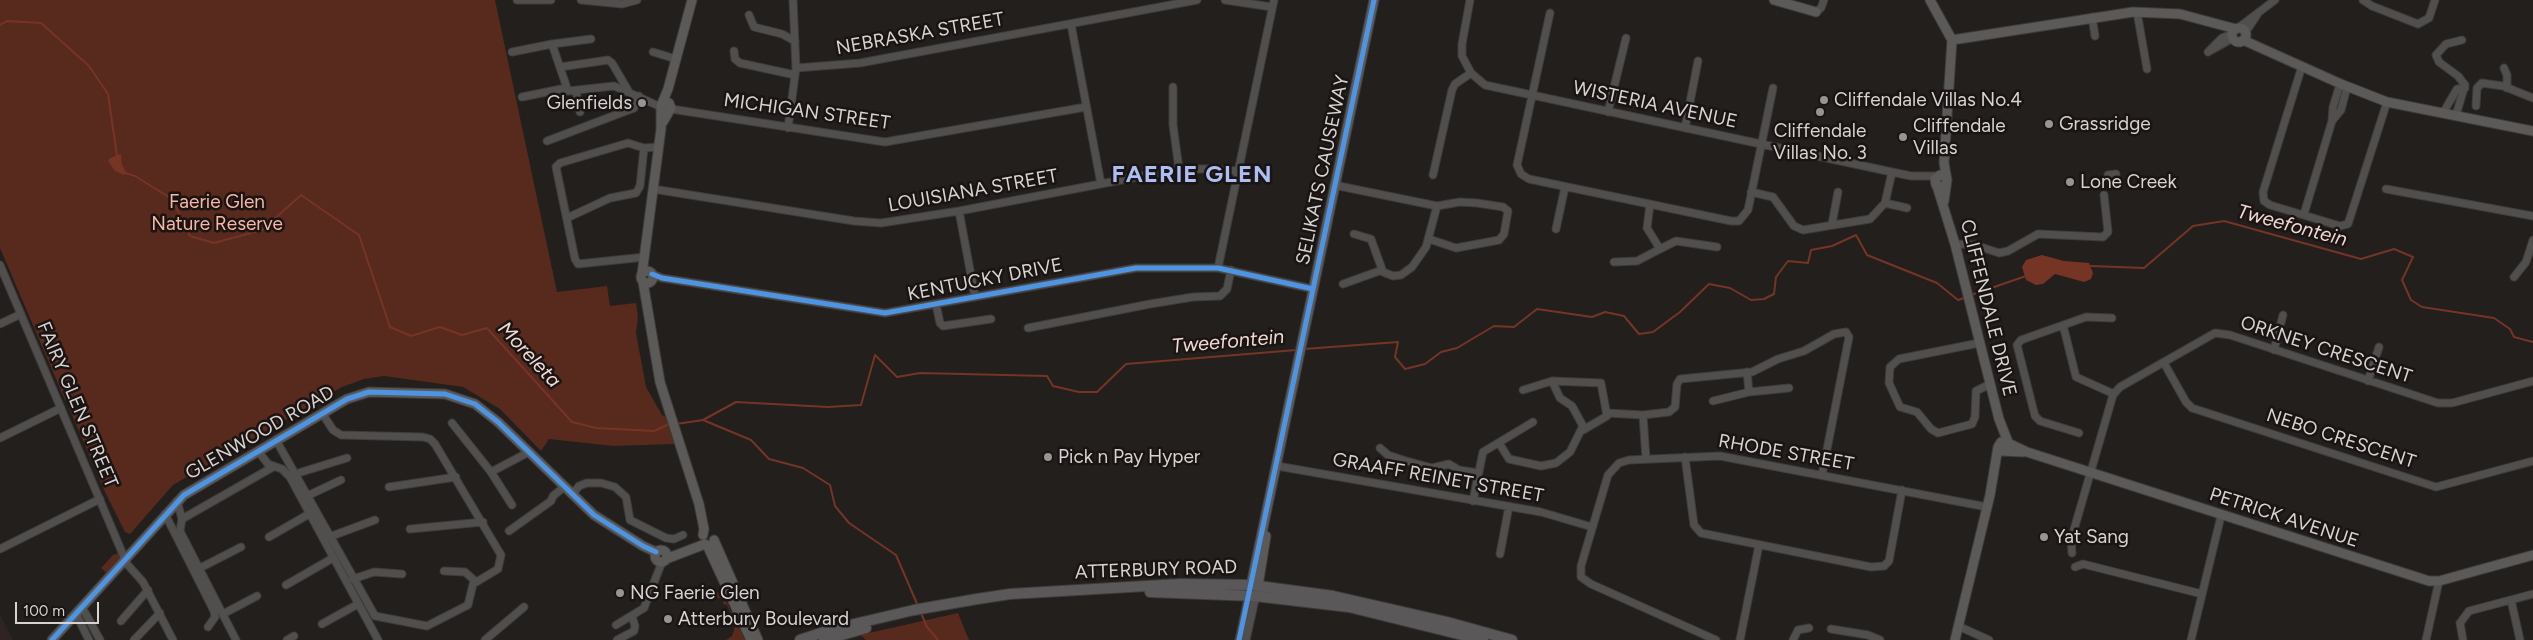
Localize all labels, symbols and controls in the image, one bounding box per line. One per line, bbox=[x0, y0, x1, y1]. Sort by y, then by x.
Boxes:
street label: NEBRASKA STREET bbox=[834, 8, 1006, 60]
street label: SELIKATS CAUSEWAY bbox=[1292, 73, 1354, 267]
street label: WISTERIA AVENUE bbox=[1571, 76, 1739, 134]
street label: MICHIGAN STREET bbox=[722, 89, 892, 135]
place label: Cliffendale Villas No.4 bbox=[1834, 89, 2022, 111]
place label: Glenfields bbox=[546, 92, 632, 114]
marker: Cliffendale Villas No.4 bbox=[1818, 94, 1830, 106]
marker: Glenfields bbox=[636, 97, 648, 109]
marker: Cliffendale Villas No. 3 bbox=[1814, 106, 1826, 118]
place label: Grassridge bbox=[2059, 113, 2151, 135]
place label: Cliffendale Villas bbox=[1913, 115, 2006, 159]
marker: Grassridge bbox=[2043, 118, 2055, 130]
place label: Cliffendale Villas No. 3 bbox=[1773, 120, 1867, 164]
marker: Cliffendale Villas bbox=[1897, 131, 1909, 143]
district label: FAERIE GLEN bbox=[1110, 161, 1274, 189]
street label: LOUISIANA STREET bbox=[886, 165, 1060, 217]
place label: Lone Creek bbox=[2080, 171, 2177, 193]
marker: Lone Creek bbox=[2064, 176, 2076, 188]
park label: Faerie Glen Nature Reserve bbox=[151, 191, 283, 235]
water label: Tweefontein bbox=[2234, 200, 2350, 252]
street label: CLIFFENDALE DRIVE bbox=[1955, 217, 2021, 399]
street label: KENTUCKY DRIVE bbox=[906, 254, 1064, 306]
street label: ORKNEY CRESCENT bbox=[2237, 312, 2415, 388]
water label: Moreleta bbox=[493, 317, 565, 393]
street label: FAIRY GLEN STREET bbox=[32, 318, 122, 492]
water label: Tweefontein bbox=[1171, 325, 1285, 359]
street label: GLENWOOD ROAD bbox=[181, 381, 339, 485]
street label: NEBO CRESCENT bbox=[2263, 404, 2419, 474]
street label: RHODE STREET bbox=[1717, 430, 1855, 476]
place label: Pick n Pay Hyper bbox=[1058, 446, 1200, 468]
street label: GRAAFF REINET STREET bbox=[1331, 448, 1545, 508]
marker: Pick n Pay Hyper bbox=[1042, 451, 1054, 463]
street label: PETRICK AVENUE bbox=[2206, 483, 2362, 553]
place label: Yat Sang bbox=[2054, 526, 2129, 548]
marker: Yat Sang bbox=[2038, 531, 2050, 543]
street label: ATTERBURY ROAD bbox=[1074, 556, 1238, 584]
place label: NG Faerie Glen bbox=[630, 582, 760, 604]
marker: NG Faerie Glen bbox=[614, 587, 626, 599]
scale bar bbox=[18, 592, 101, 624]
text: 100 m bbox=[23, 602, 65, 620]
place label: Atterbury Boulevard bbox=[678, 608, 849, 630]
marker: Atterbury Boulevard bbox=[662, 613, 674, 625]

